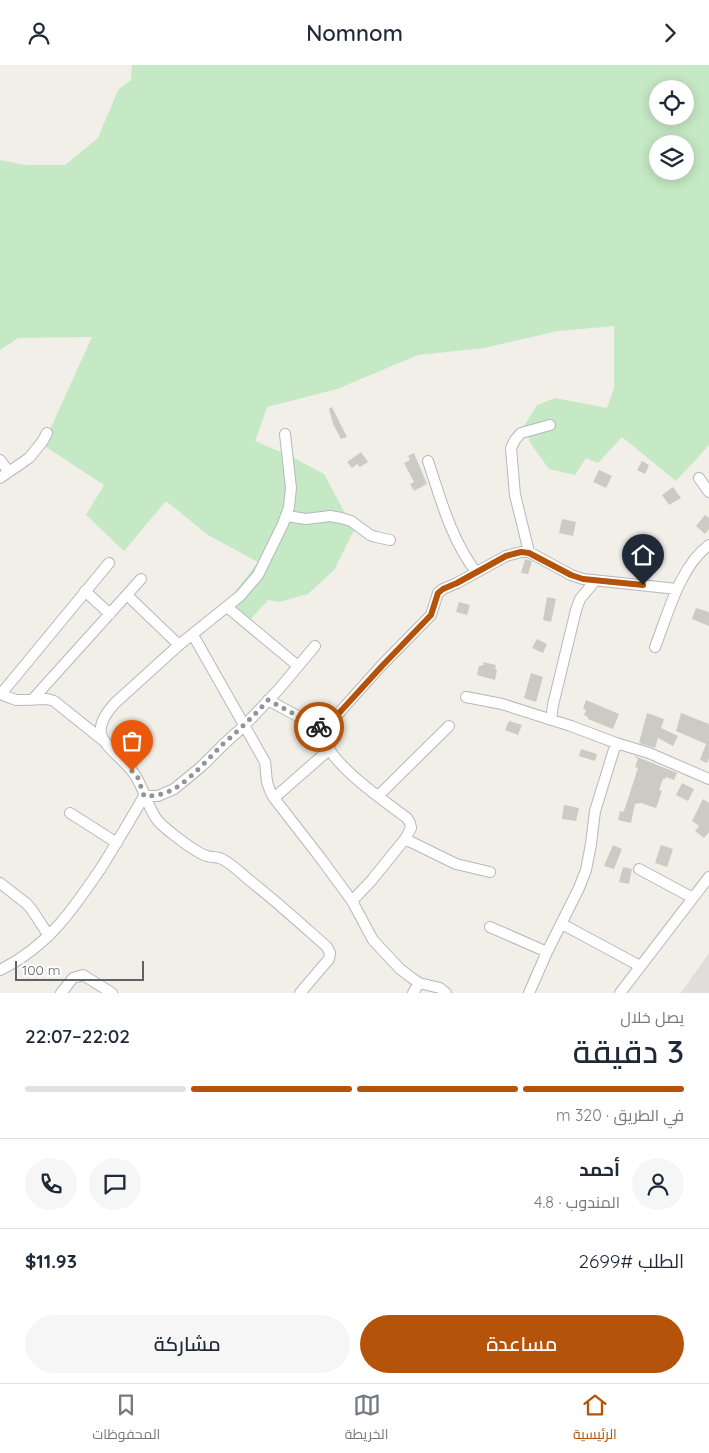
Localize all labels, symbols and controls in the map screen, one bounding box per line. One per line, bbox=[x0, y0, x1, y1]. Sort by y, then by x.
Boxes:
icon: person bbox=[25, 19, 53, 47]
text: Nomnom bbox=[306, 19, 403, 47]
icon: forward bbox=[656, 19, 684, 47]
map controls bbox=[649, 80, 694, 180]
button: locate bbox=[649, 80, 694, 125]
button: layers bbox=[649, 135, 694, 180]
pin bbox=[622, 534, 664, 585]
icon: home bbox=[629, 541, 657, 569]
courier bbox=[294, 702, 344, 752]
icon: bike bbox=[305, 713, 333, 741]
pin bbox=[111, 720, 153, 771]
icon: bag bbox=[118, 727, 146, 755]
scale bar bbox=[15, 958, 144, 981]
text: 100 m bbox=[22, 961, 60, 979]
text: يصل خلال bbox=[620, 1007, 684, 1027]
text: 22:02–22:07 bbox=[25, 1024, 130, 1048]
text: 3 دقيقة bbox=[573, 1031, 684, 1071]
text: في الطريق · 320 m bbox=[556, 1105, 684, 1125]
text: أحمد bbox=[579, 1157, 620, 1181]
button: phone bbox=[25, 1158, 77, 1210]
button: chat bbox=[89, 1158, 141, 1210]
button: person bbox=[632, 1158, 684, 1210]
text: المندوب · 4.8 bbox=[534, 1192, 620, 1212]
text: $11.93 bbox=[25, 1249, 77, 1273]
text: الطلب #2699 bbox=[579, 1249, 684, 1273]
button: مشاركة bbox=[25, 1315, 350, 1373]
button: مساعدة bbox=[360, 1315, 684, 1373]
tab: المحفوظات bbox=[92, 1391, 160, 1447]
tab: الخريطة bbox=[345, 1391, 388, 1447]
tab: الرئيسية bbox=[573, 1391, 617, 1447]

